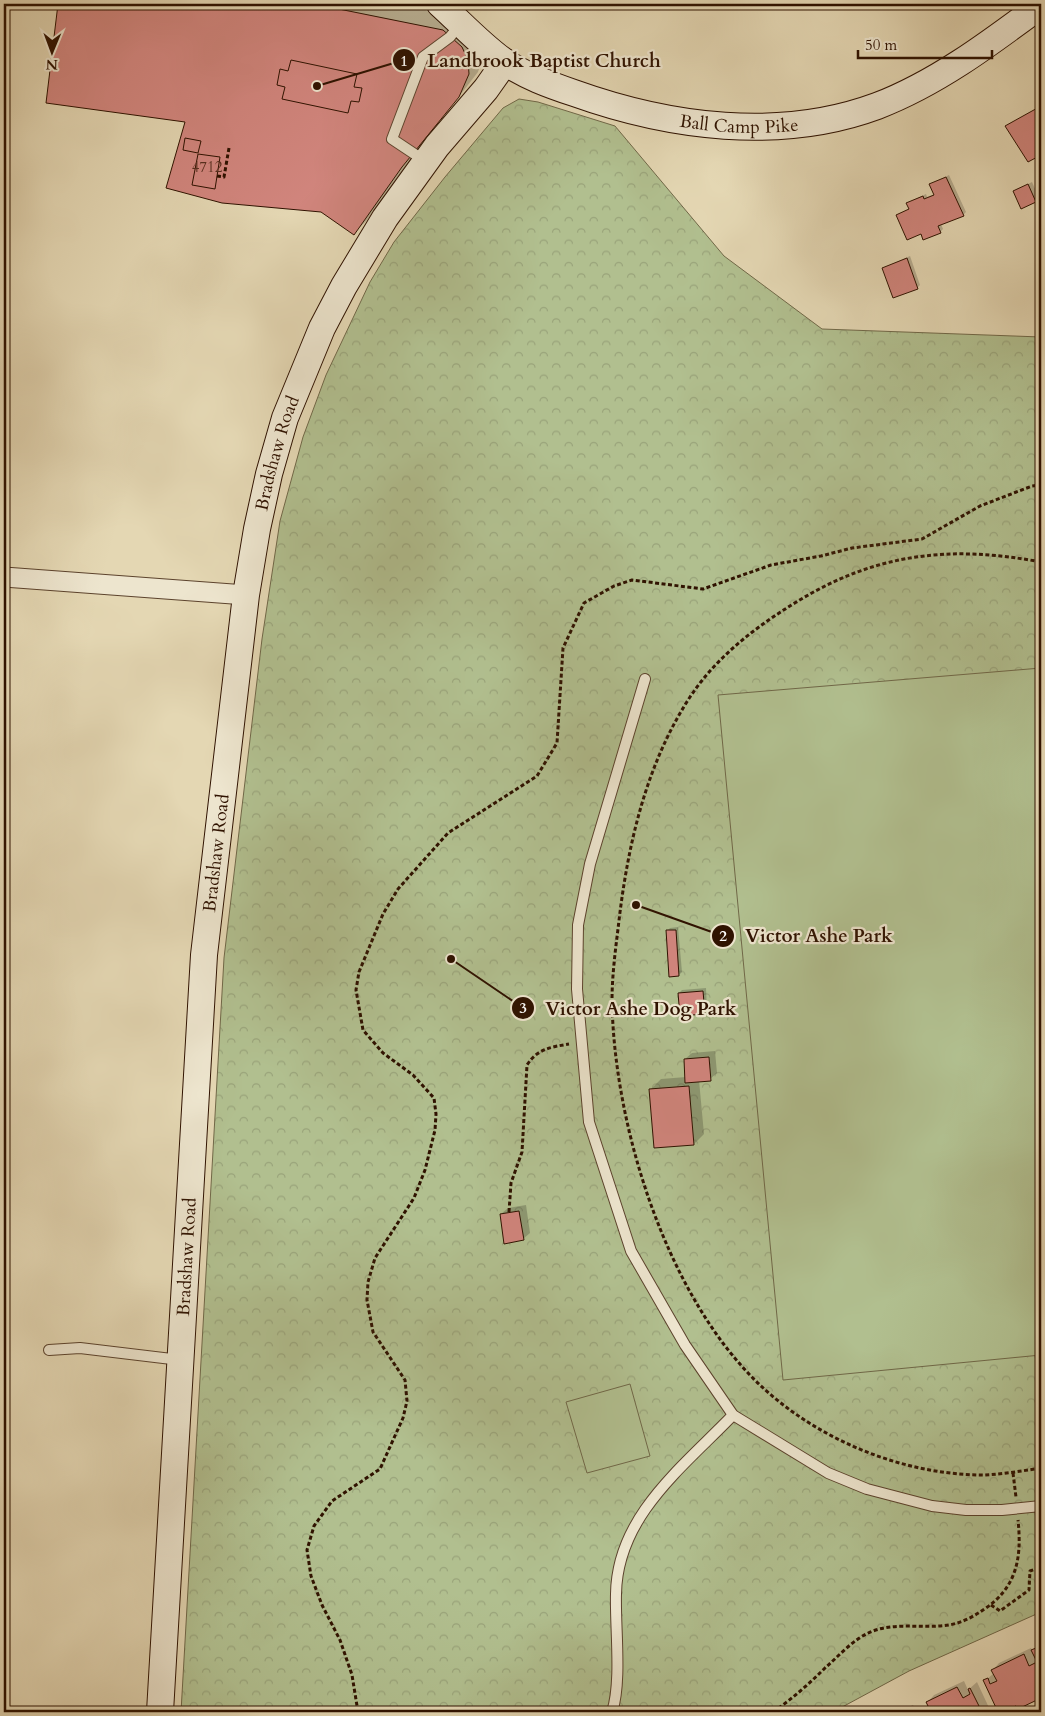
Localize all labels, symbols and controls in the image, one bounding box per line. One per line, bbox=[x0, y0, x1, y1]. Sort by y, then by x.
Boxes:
north arrow bbox=[28, 28, 78, 78]
scale bar bbox=[858, 28, 991, 60]
text: 50 m bbox=[865, 35, 897, 55]
callout: Landbrook Baptist Church bbox=[392, 43, 671, 77]
text: Landbrook Baptist Church bbox=[427, 48, 661, 74]
text: 1 bbox=[400, 51, 408, 71]
text: N bbox=[46, 55, 58, 74]
street label: Ball Camp Pike bbox=[678, 109, 800, 140]
house number: 4712 bbox=[192, 157, 223, 177]
street label: Bradshaw Road bbox=[249, 392, 306, 513]
street label: Bradshaw Road bbox=[197, 792, 236, 913]
callout: Victor Ashe Park bbox=[710, 919, 903, 953]
text: Victor Ashe Park bbox=[745, 923, 893, 949]
text: 2 bbox=[719, 926, 727, 946]
callout: Victor Ashe Dog Park bbox=[511, 991, 747, 1025]
text: Victor Ashe Dog Park bbox=[545, 996, 737, 1022]
text: 3 bbox=[519, 998, 527, 1018]
street label: Bradshaw Road bbox=[171, 1196, 203, 1317]

